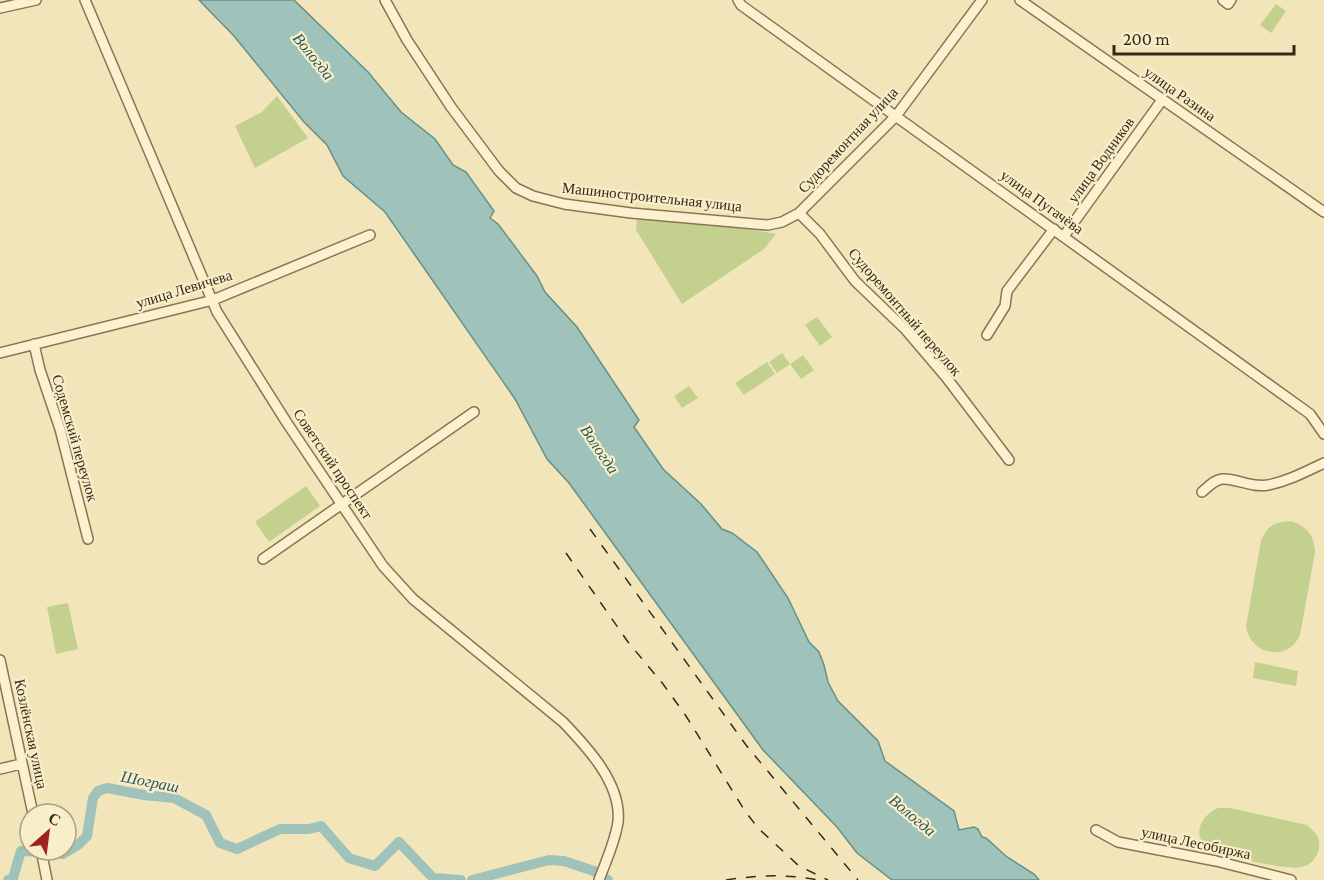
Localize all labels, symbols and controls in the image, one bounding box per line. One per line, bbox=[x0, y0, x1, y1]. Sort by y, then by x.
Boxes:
scale bar bbox=[1114, 18, 1294, 56]
text: 200 m bbox=[1123, 29, 1170, 49]
water label: Вологда bbox=[290, 30, 337, 83]
street label: улица Разина bbox=[1141, 63, 1219, 125]
street label: Судоремонтная улица bbox=[795, 84, 901, 196]
street label: улица Водников bbox=[1065, 114, 1137, 206]
street label: улица Пугачёва bbox=[998, 167, 1087, 238]
street label: Машиностроительная улица bbox=[561, 180, 743, 214]
street label: Судоремонтный переулок bbox=[845, 245, 965, 380]
street label: улица Левичева bbox=[134, 267, 234, 311]
street label: Содемский переулок bbox=[49, 373, 101, 504]
street label: Советский проспект bbox=[290, 406, 376, 522]
water label: Вологда bbox=[577, 422, 622, 477]
street label: Козлёнская улица bbox=[12, 678, 51, 791]
water label: Шограш bbox=[118, 767, 180, 796]
water label: Вологда bbox=[886, 791, 939, 840]
north arrow bbox=[18, 802, 78, 862]
text: С bbox=[46, 809, 64, 829]
street label: улица Лесобиржа bbox=[1140, 824, 1252, 862]

